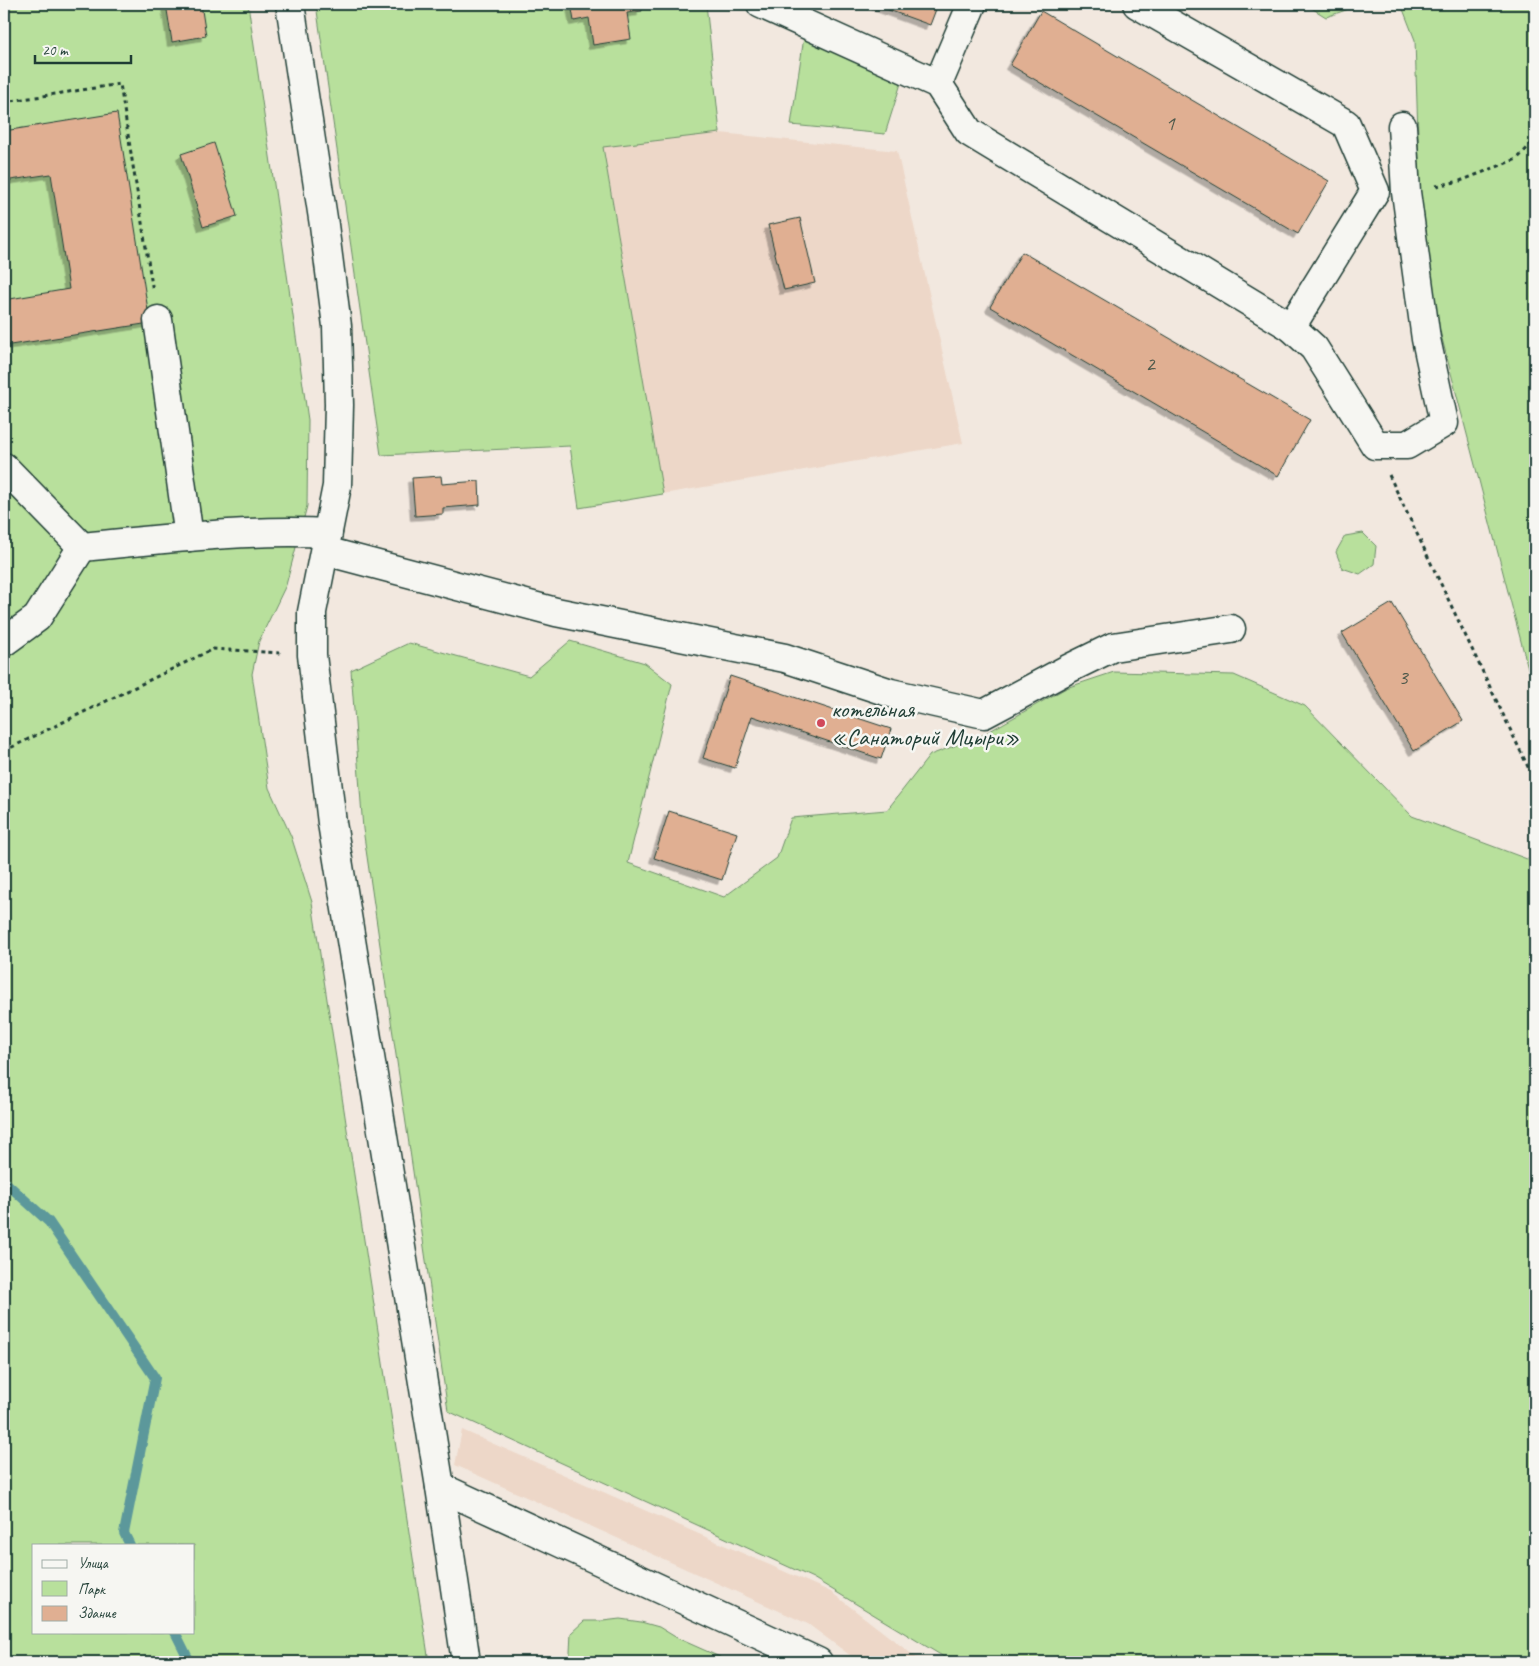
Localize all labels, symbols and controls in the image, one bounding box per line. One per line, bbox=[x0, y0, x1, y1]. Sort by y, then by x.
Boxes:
scale bar bbox=[35, 32, 131, 64]
text: 20 m bbox=[42, 41, 69, 60]
house number: 1 bbox=[1165, 110, 1176, 136]
house number: 2 bbox=[1145, 351, 1156, 377]
house number: 3 bbox=[1398, 664, 1409, 690]
place label: котельная «Санаторий Мцыри» bbox=[831, 694, 1020, 752]
marker: котельная «Санаторий Мцыри» bbox=[815, 717, 827, 729]
legend bbox=[32, 1544, 195, 1634]
text: Улица bbox=[78, 1554, 109, 1573]
text: Парк bbox=[78, 1580, 106, 1599]
text: Здание bbox=[78, 1604, 117, 1623]

